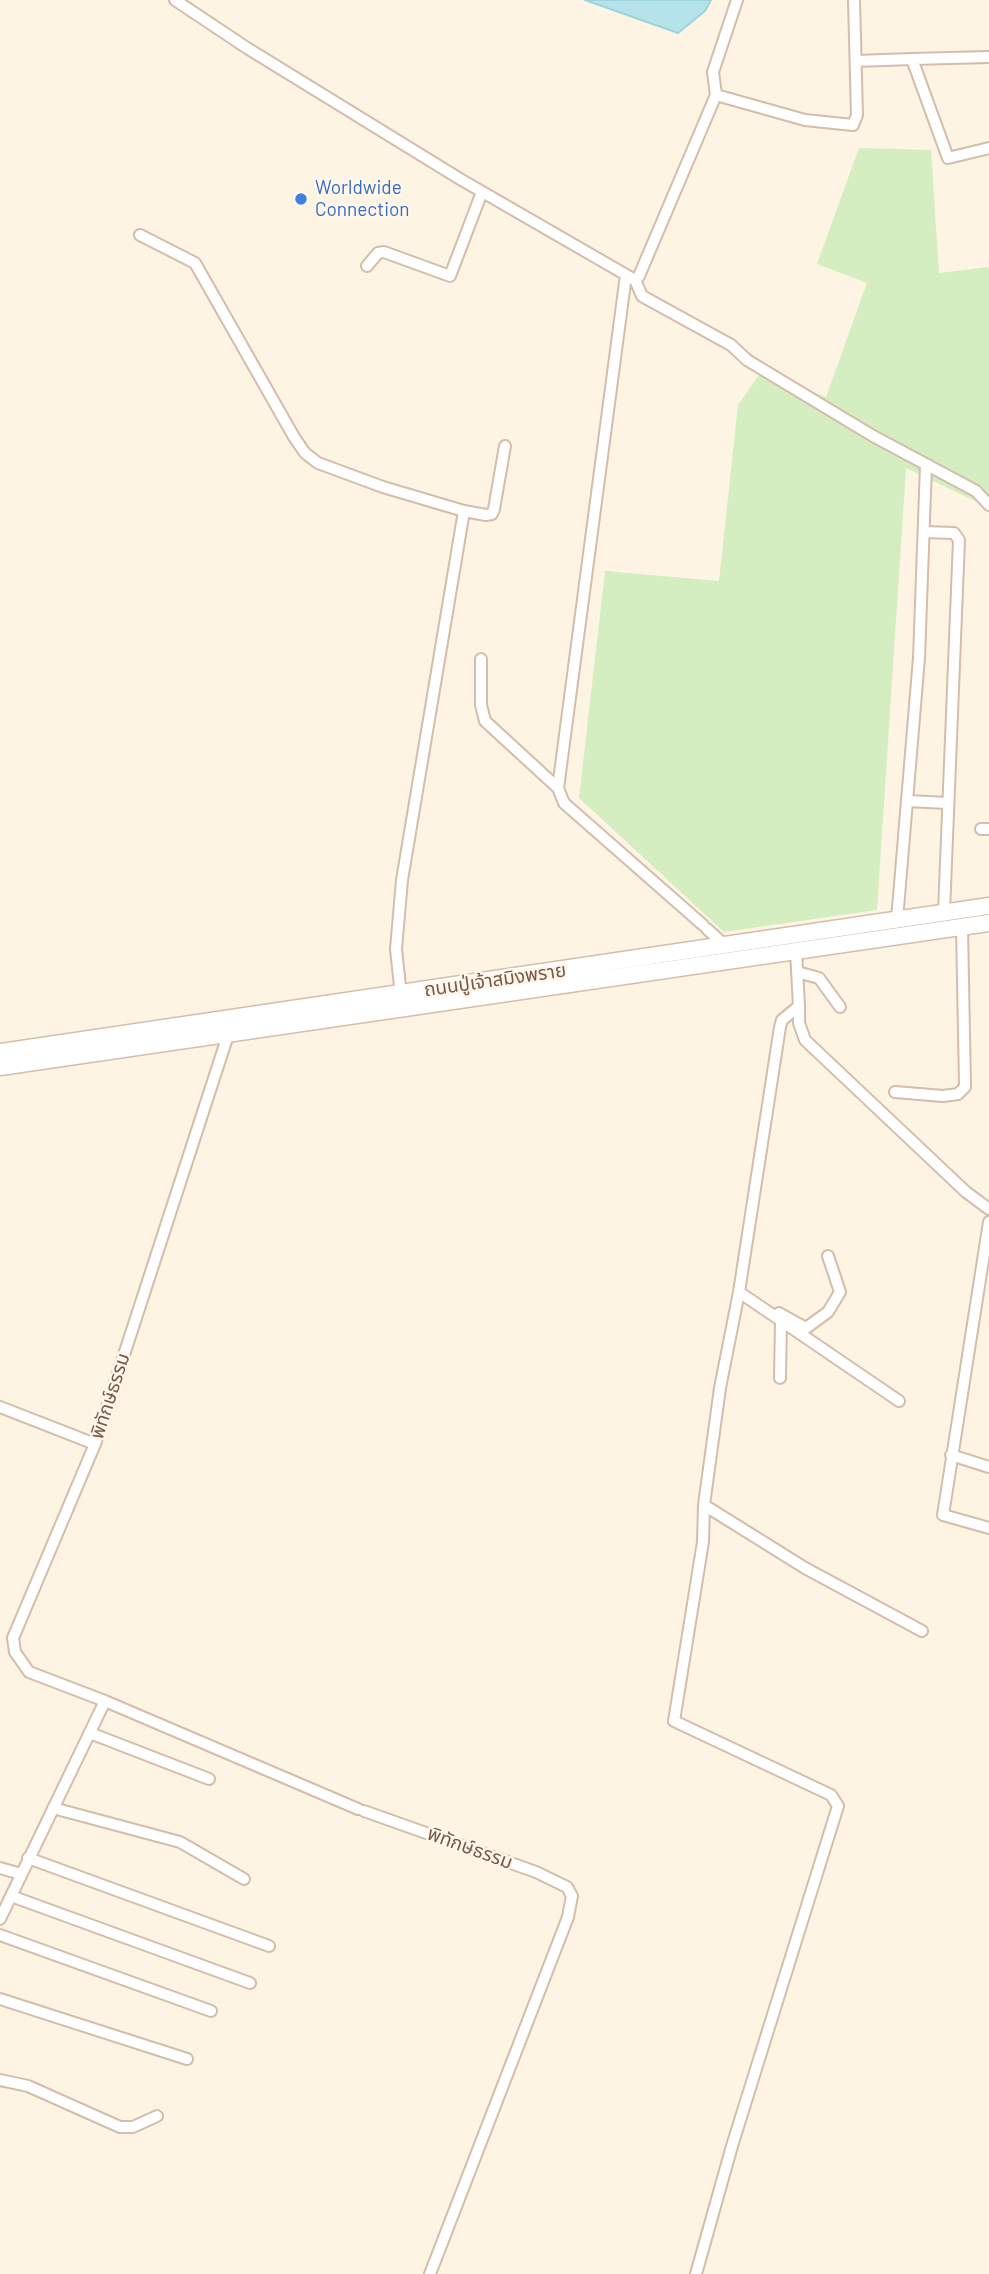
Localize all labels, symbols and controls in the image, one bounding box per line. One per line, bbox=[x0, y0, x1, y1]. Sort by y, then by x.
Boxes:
place label: Worldwide Connection bbox=[315, 177, 410, 221]
marker: Worldwide Connection bbox=[293, 191, 309, 207]
street label: ถนนปู่เจ้าสมิงพราย bbox=[422, 959, 568, 1001]
street label: พิทักษ์ธรรม bbox=[85, 1350, 135, 1442]
street label: พิทักษ์ธรรม bbox=[424, 1822, 516, 1874]

